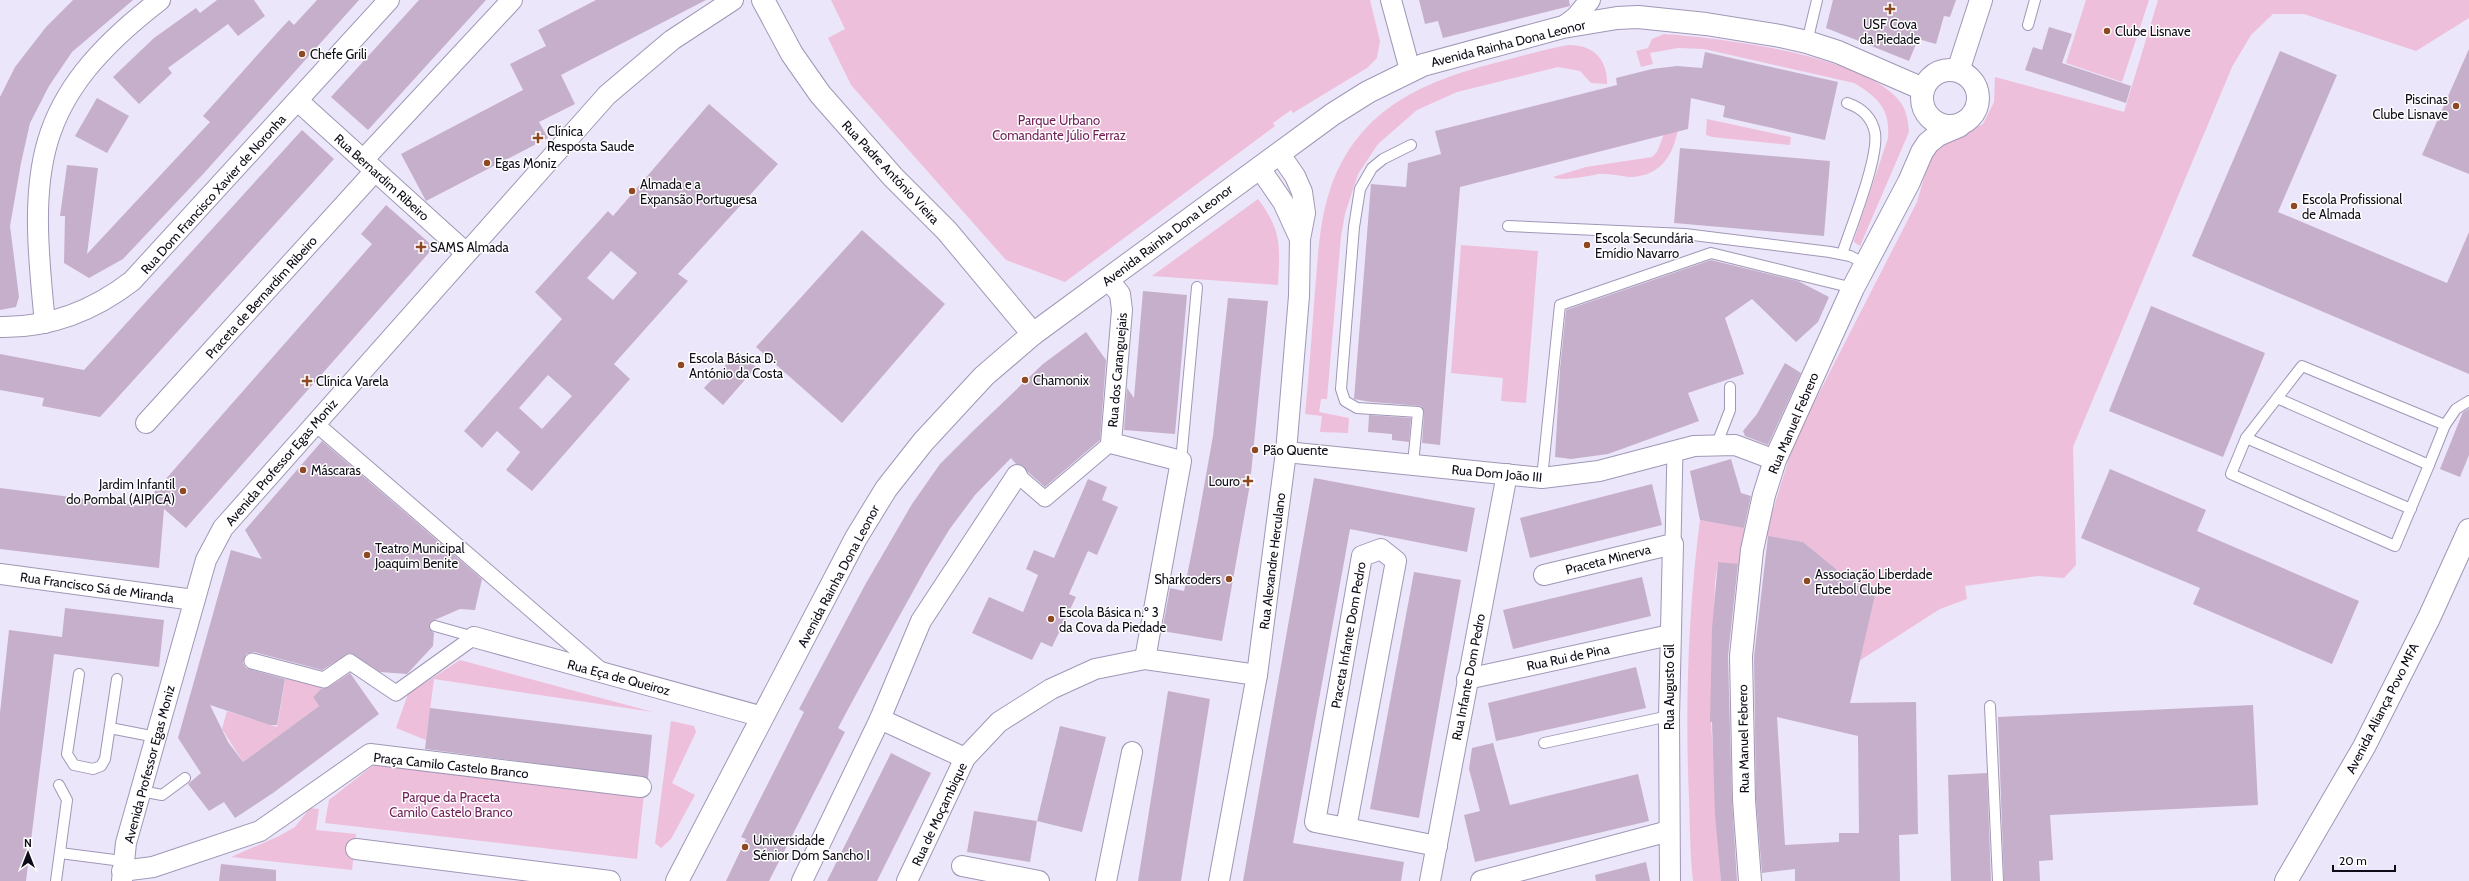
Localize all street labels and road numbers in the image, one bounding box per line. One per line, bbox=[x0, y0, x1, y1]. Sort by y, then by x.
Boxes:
street label: Avenida Rainha Dona Leonor bbox=[1429, 16, 1588, 70]
street label: Rua Dom Francisco Xavier de Noronha bbox=[137, 110, 289, 277]
street label: Rua Padre António Vieira bbox=[839, 117, 944, 228]
street label: Rua Bernardim Ribeiro bbox=[331, 130, 433, 224]
street label: Avenida Rainha Dona Leonor bbox=[1099, 180, 1236, 289]
street label: Praceta de Bernardim Ribeiro bbox=[202, 233, 320, 361]
street label: Rua dos Caranguejais bbox=[1104, 311, 1131, 428]
street label: Rua Manuel Febrero bbox=[1764, 370, 1822, 476]
street label: Avenida Professor Egas Moniz bbox=[222, 395, 340, 529]
street label: Rua Dom João III bbox=[1451, 461, 1543, 485]
street label: Rua Alexandre Herculano bbox=[1256, 492, 1288, 630]
street label: Avenida Rainha Dona Leonor bbox=[794, 501, 883, 650]
street label: Praceta Minerva bbox=[1564, 540, 1653, 577]
street label: Praceta Infante Dom Pedro bbox=[1327, 560, 1369, 710]
street label: Rua Francisco Sá de Miranda bbox=[19, 568, 176, 606]
street label: Rua Infante Dom Pedro bbox=[1448, 612, 1488, 742]
street label: Rua Rui de Pina bbox=[1525, 640, 1612, 674]
street label: Avenida Aliança Povo MFA bbox=[2342, 640, 2422, 776]
street label: Rua Augusto Gil bbox=[1661, 644, 1677, 730]
street label: Rua Eça de Queiroz bbox=[566, 656, 672, 698]
street label: Avenida Professor Egas Moniz bbox=[120, 683, 178, 845]
street label: Rua Manuel Febrero bbox=[1734, 684, 1752, 794]
street label: Praça Camilo Castelo Branco bbox=[373, 749, 529, 781]
street label: Rua de Moçambique bbox=[908, 759, 970, 868]

